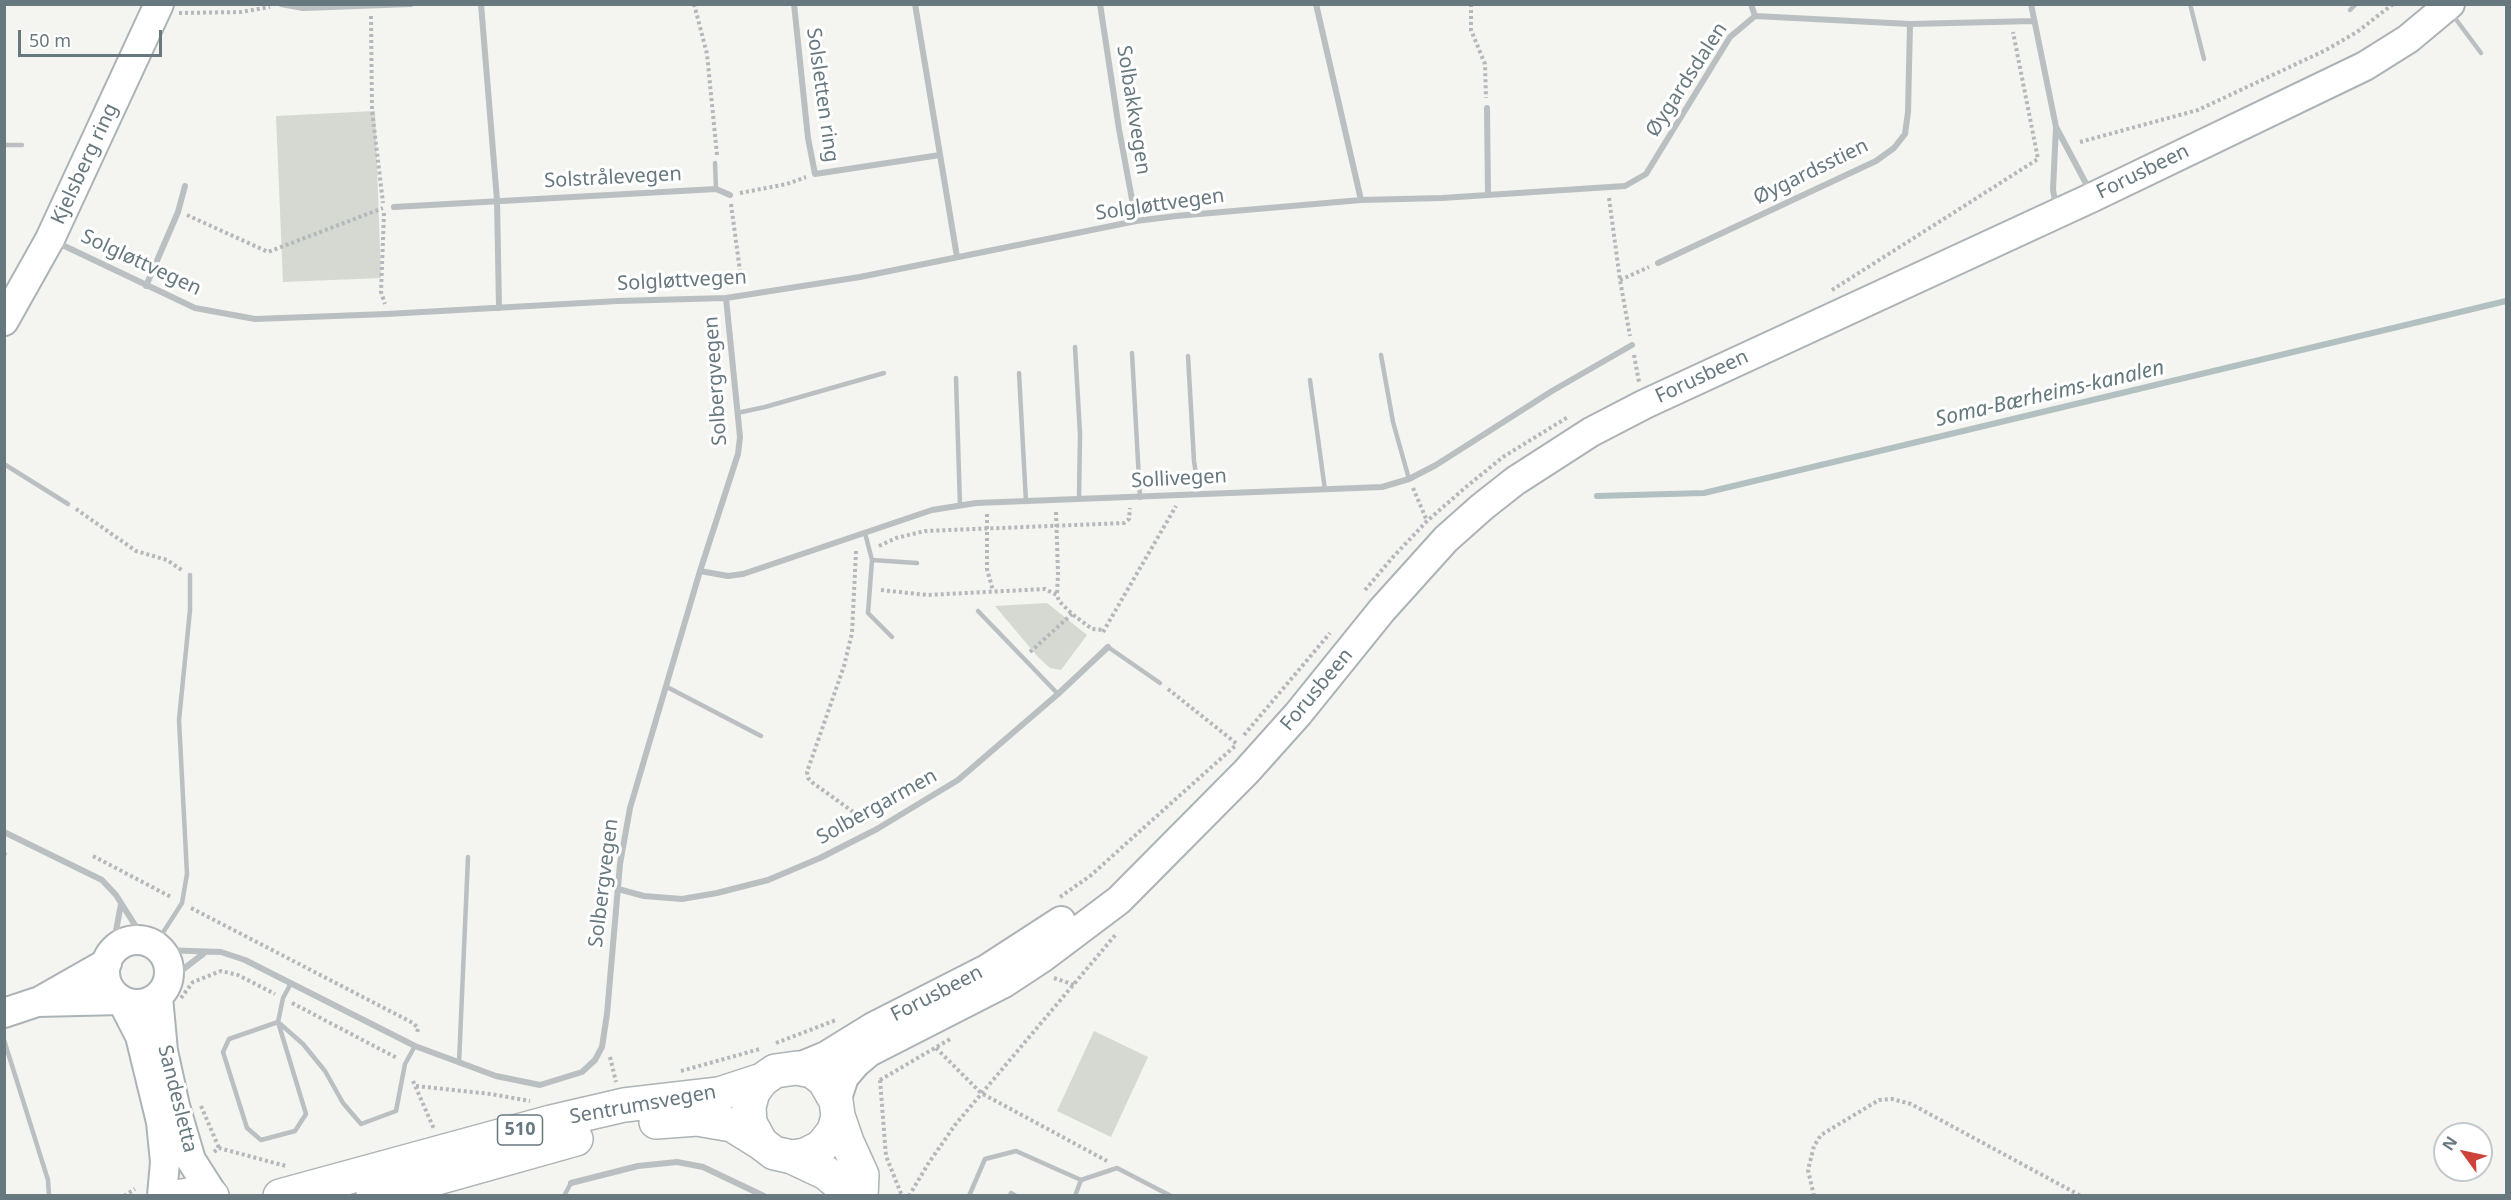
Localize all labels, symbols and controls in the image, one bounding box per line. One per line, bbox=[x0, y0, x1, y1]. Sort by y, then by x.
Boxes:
scale bar bbox=[21, 18, 165, 56]
street label: Øygardsdalen bbox=[1641, 18, 1733, 142]
street label: Solsletten ring bbox=[801, 26, 843, 164]
text: 50 m bbox=[29, 28, 71, 52]
street label: Solbakkvegen bbox=[1111, 44, 1155, 176]
street label: Kjelsberg ring bbox=[46, 100, 124, 228]
street label: Øygardsstien bbox=[1750, 134, 1872, 210]
street label: Forusbeen bbox=[2093, 139, 2193, 205]
street label: Solstrålevegen bbox=[544, 162, 682, 194]
street label: Solgløttvegen bbox=[1094, 184, 1226, 226]
street label: Solgløttvegen bbox=[77, 225, 205, 301]
street label: Solgløttvegen bbox=[617, 266, 747, 296]
street label: Solbergvegen bbox=[700, 316, 732, 446]
street label: Forusbeen bbox=[1652, 345, 1752, 409]
water label: Soma-Bærheims-kanalen bbox=[1933, 355, 2167, 433]
street label: Sollivegen bbox=[1130, 465, 1228, 493]
street label: Forusbeen bbox=[1276, 644, 1358, 736]
street label: Solbergarmen bbox=[813, 764, 941, 850]
street label: Solbergvegen bbox=[584, 817, 624, 949]
street label: Forusbeen bbox=[887, 961, 987, 1027]
street label: Sandesletta bbox=[152, 1043, 202, 1155]
street label: Sentrumsvegen bbox=[568, 1080, 718, 1130]
road number: 510 bbox=[498, 1115, 542, 1145]
north arrow bbox=[2433, 1122, 2493, 1182]
text: N bbox=[2437, 1132, 2462, 1155]

